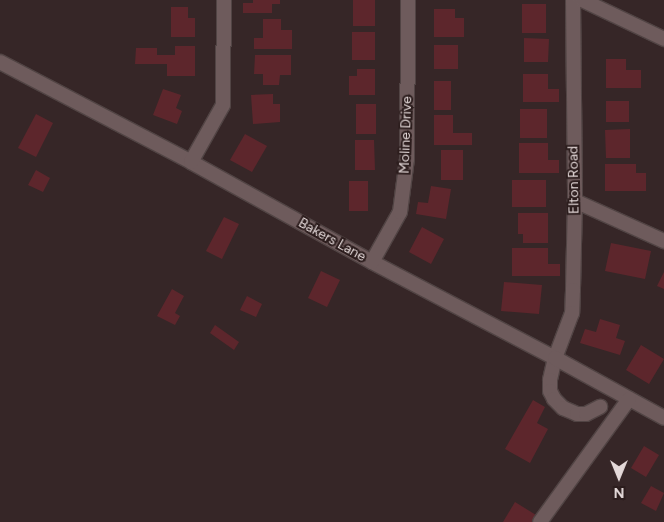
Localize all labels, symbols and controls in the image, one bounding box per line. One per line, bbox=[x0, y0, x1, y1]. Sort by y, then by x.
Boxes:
street label: Moline Drive bbox=[396, 96, 416, 174]
street label: Elton Road bbox=[565, 146, 583, 214]
street label: Bakers Lane bbox=[295, 215, 369, 265]
north arrow bbox=[594, 452, 644, 502]
text: N bbox=[614, 484, 624, 501]

